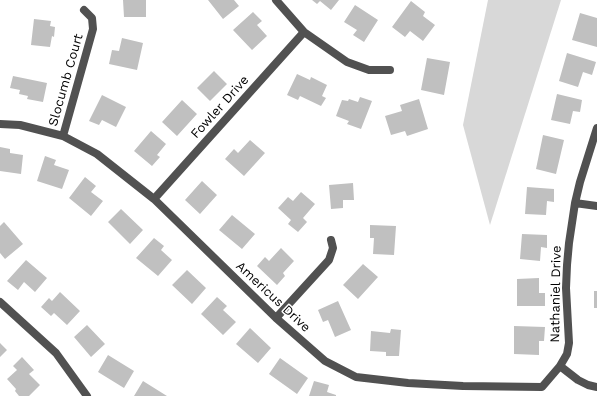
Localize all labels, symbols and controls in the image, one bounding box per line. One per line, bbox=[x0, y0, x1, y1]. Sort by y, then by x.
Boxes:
street label: Slocumb Court bbox=[45, 32, 87, 128]
street label: Fowler Drive bbox=[188, 72, 252, 142]
street label: Nathaniel Drive bbox=[547, 245, 565, 343]
street label: Americus Drive bbox=[233, 259, 313, 335]

